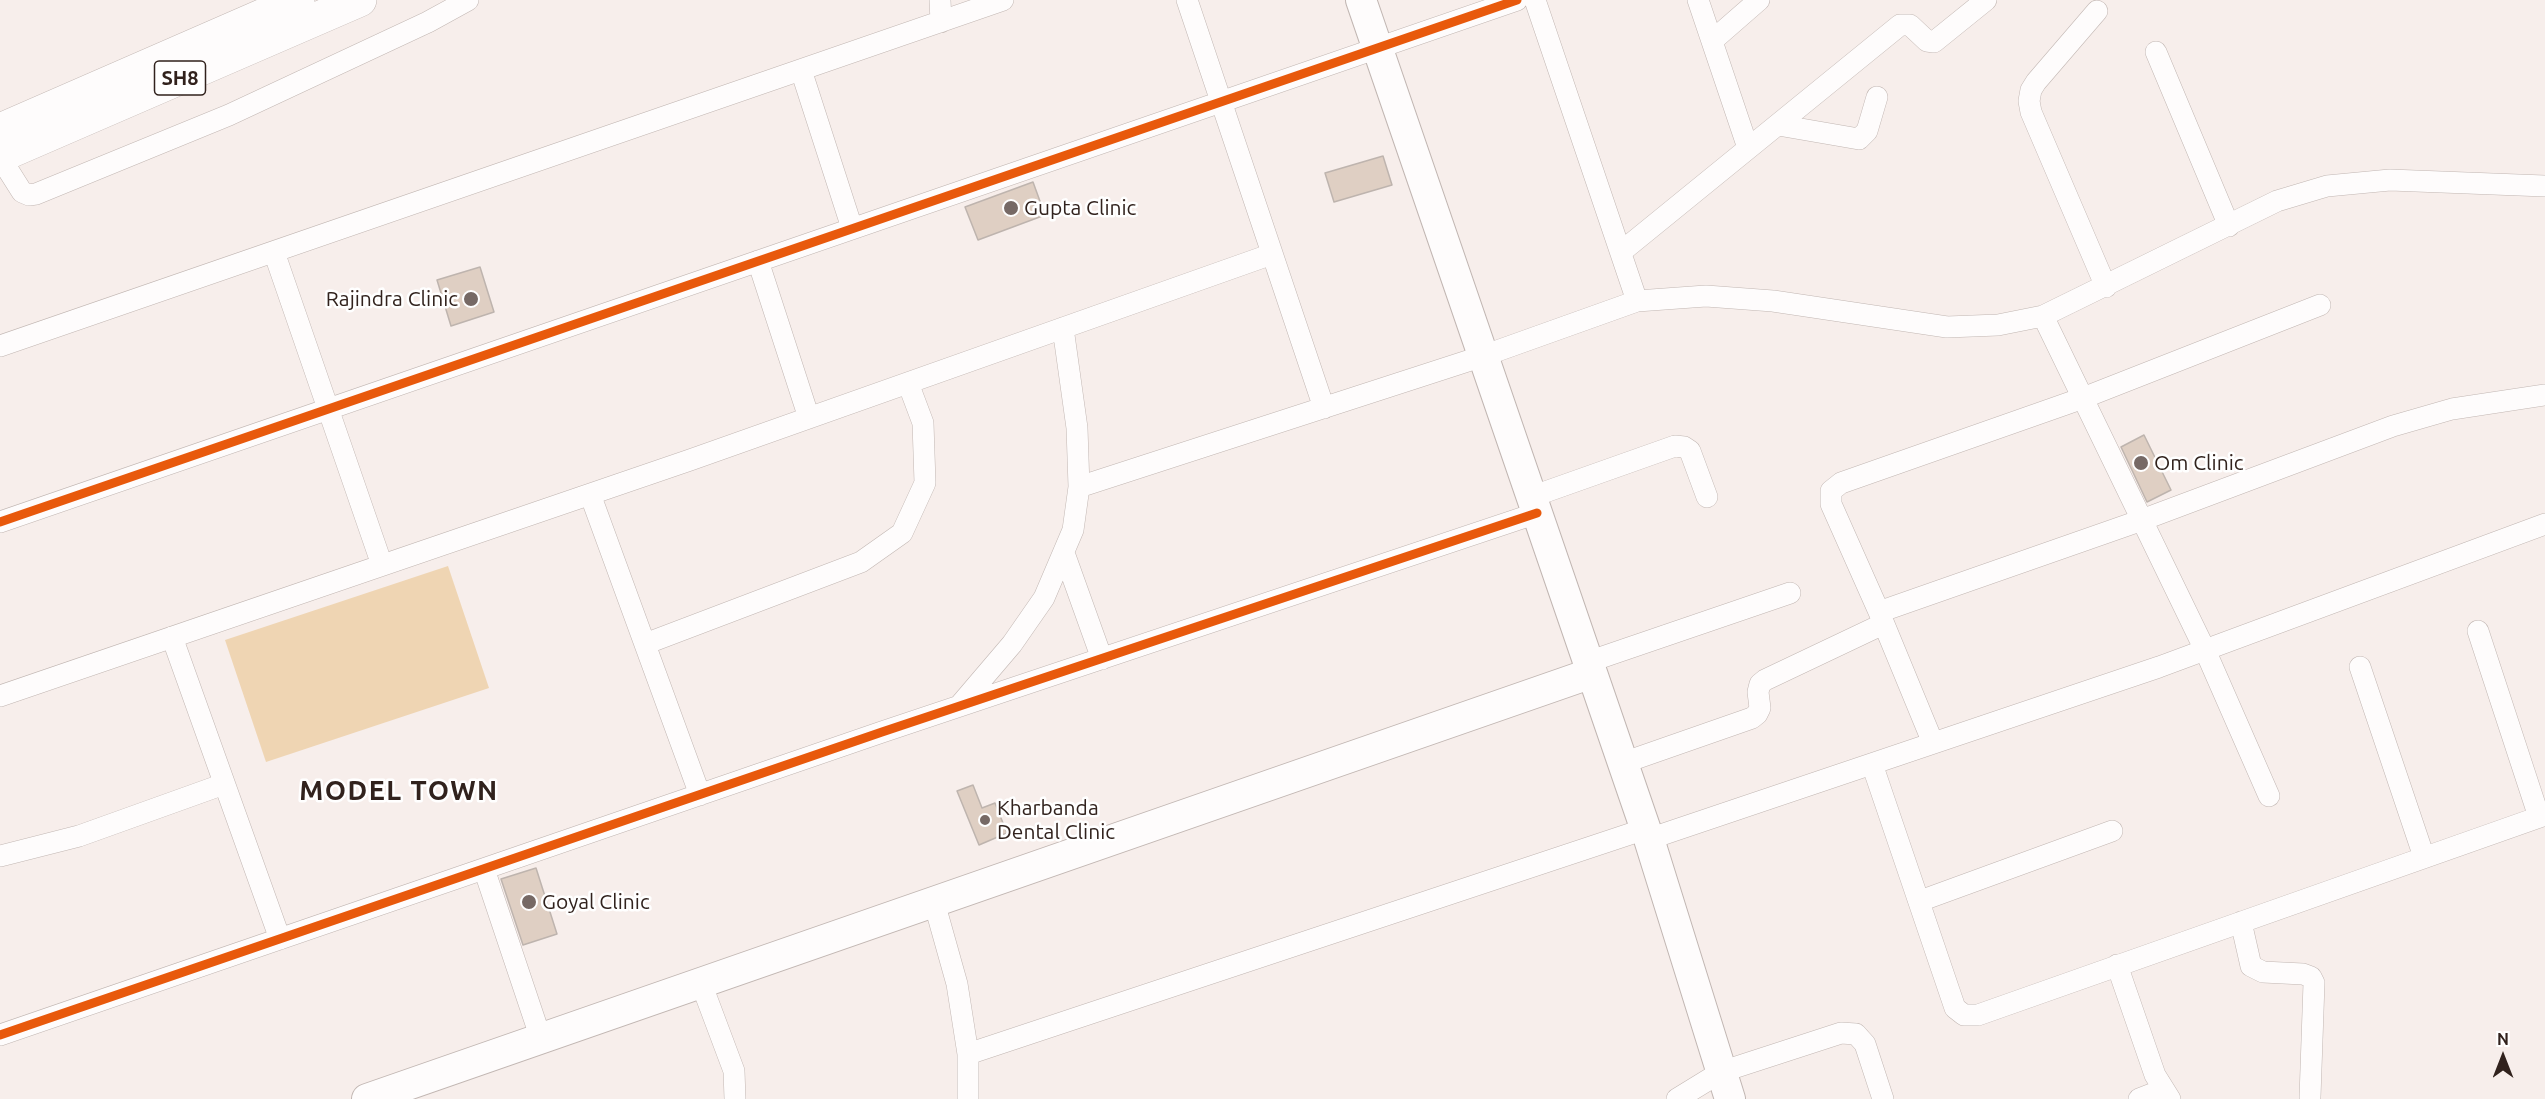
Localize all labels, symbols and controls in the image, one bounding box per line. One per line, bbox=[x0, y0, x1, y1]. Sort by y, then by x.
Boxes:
road number: SH8 bbox=[154, 61, 206, 95]
place label: Gupta Clinic bbox=[1024, 195, 1136, 221]
marker: Gupta Clinic bbox=[1002, 199, 1020, 217]
place label: Rajindra Clinic bbox=[326, 286, 458, 312]
marker: Rajindra Clinic bbox=[462, 290, 480, 308]
place label: Om Clinic bbox=[2154, 450, 2244, 476]
marker: Om Clinic bbox=[2132, 454, 2150, 472]
district label: MODEL TOWN bbox=[299, 775, 499, 807]
place label: Kharbanda Dental Clinic bbox=[997, 795, 1115, 845]
marker: Kharbanda Dental Clinic bbox=[978, 813, 992, 827]
place label: Goyal Clinic bbox=[542, 889, 650, 915]
marker: Goyal Clinic bbox=[520, 893, 538, 911]
north arrow bbox=[2473, 1027, 2533, 1087]
text: N bbox=[2497, 1030, 2509, 1048]

